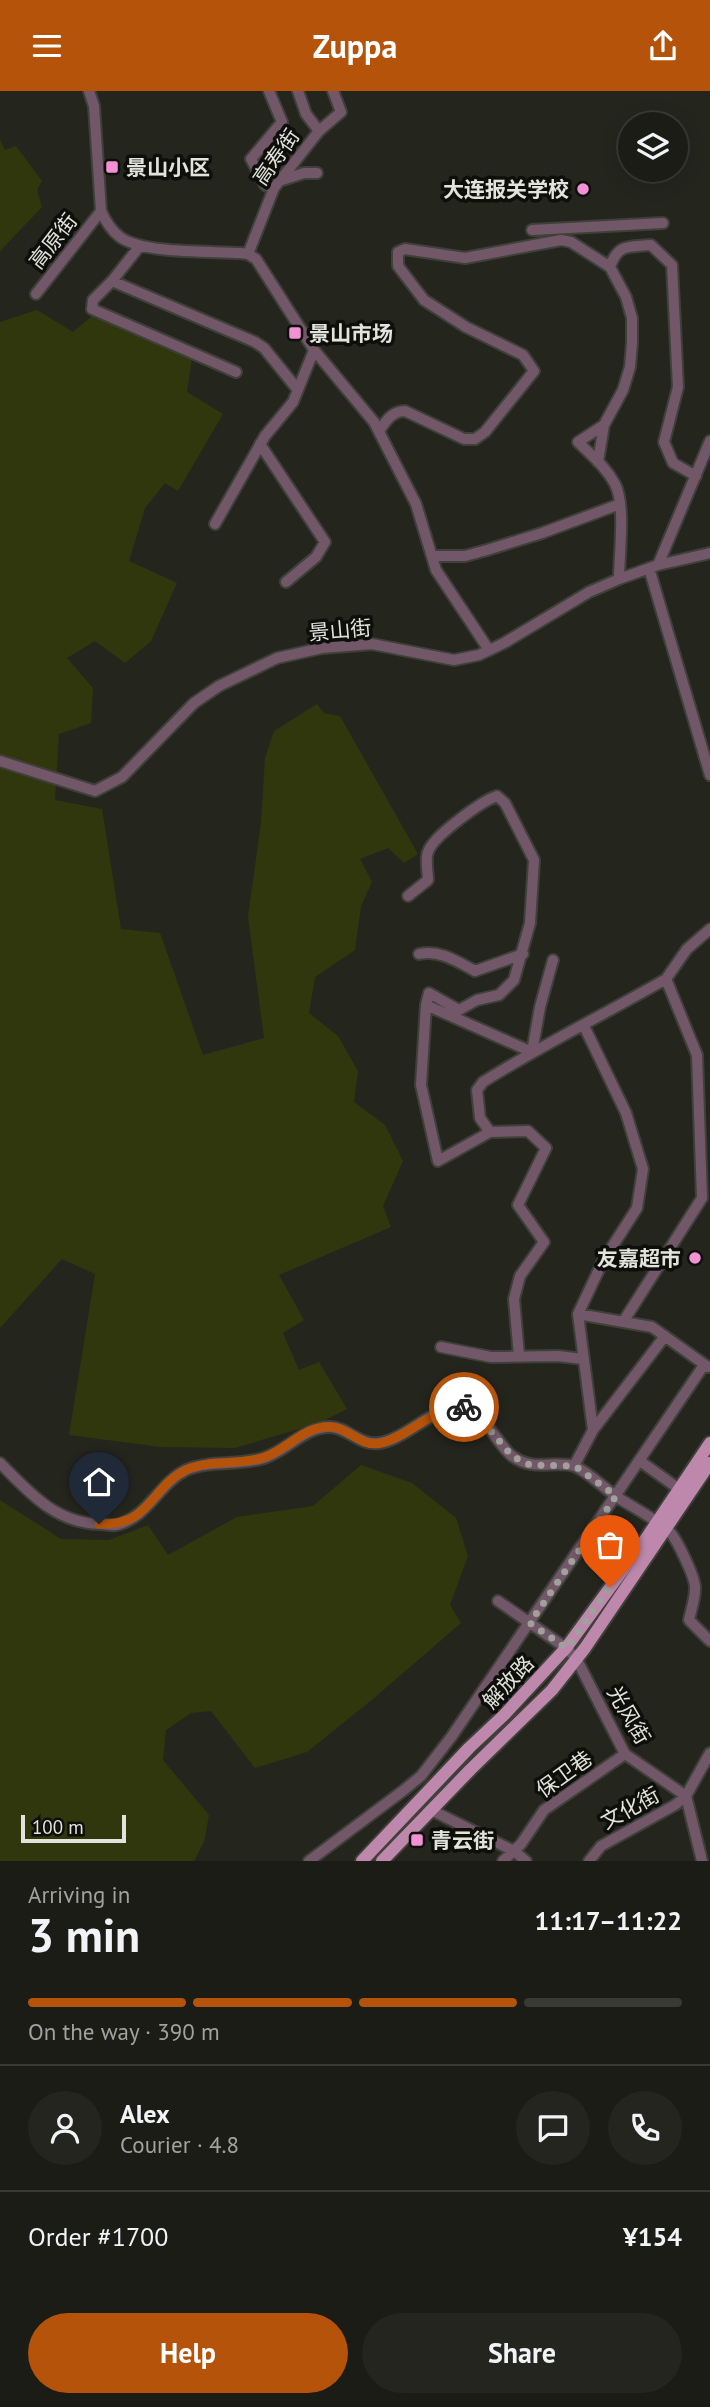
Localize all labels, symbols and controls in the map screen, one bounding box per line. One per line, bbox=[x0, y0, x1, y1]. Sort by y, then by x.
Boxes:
text: Zuppa bbox=[313, 25, 397, 67]
icon: menu bbox=[28, 27, 66, 65]
icon: share bbox=[644, 27, 682, 65]
map controls bbox=[618, 112, 688, 182]
button: layers bbox=[618, 112, 688, 182]
street label: 高寿街 bbox=[247, 123, 305, 191]
place label: 景山小区 bbox=[126, 154, 210, 181]
marker: 景山小区 bbox=[104, 159, 120, 175]
place label: 大连报关学校 bbox=[443, 176, 569, 203]
marker: 大连报关学校 bbox=[575, 181, 591, 197]
street label: 高原街 bbox=[23, 208, 83, 274]
place label: 景山市场 bbox=[309, 320, 393, 347]
marker: 景山市场 bbox=[287, 325, 303, 341]
street label: 景山街 bbox=[307, 614, 373, 646]
place label: 友嘉超市 bbox=[597, 1245, 681, 1272]
marker: 友嘉超市 bbox=[687, 1250, 703, 1266]
courier bbox=[429, 1372, 499, 1442]
icon: bike bbox=[445, 1388, 483, 1426]
pin bbox=[69, 1452, 129, 1524]
icon: home bbox=[80, 1463, 118, 1501]
pin bbox=[580, 1515, 640, 1587]
icon: bag bbox=[591, 1526, 629, 1564]
street label: 解放路 bbox=[477, 1650, 539, 1714]
street label: 光风街 bbox=[602, 1681, 656, 1749]
street label: 保卫巷 bbox=[531, 1745, 597, 1803]
street label: 文化街 bbox=[596, 1781, 664, 1835]
scale bar bbox=[21, 1812, 126, 1844]
text: 100 m bbox=[32, 1815, 84, 1839]
place label: 青云街 bbox=[431, 1827, 494, 1854]
marker: 青云街 bbox=[409, 1832, 425, 1848]
text: Arriving in bbox=[28, 1880, 130, 1909]
text: 11:17–11:22 bbox=[535, 1904, 682, 1937]
text: 3 min bbox=[28, 1905, 140, 1965]
text: On the way · 390 m bbox=[28, 2017, 220, 2046]
button: person bbox=[28, 2091, 102, 2165]
button: chat bbox=[516, 2091, 590, 2165]
button: phone bbox=[608, 2091, 682, 2165]
text: Alex bbox=[120, 2097, 170, 2130]
text: Courier · 4.8 bbox=[120, 2130, 239, 2159]
text: Order #1700 bbox=[28, 2220, 168, 2253]
text: ¥154 bbox=[623, 2220, 682, 2253]
button: Help bbox=[28, 2313, 348, 2393]
button: Share bbox=[362, 2313, 682, 2393]

